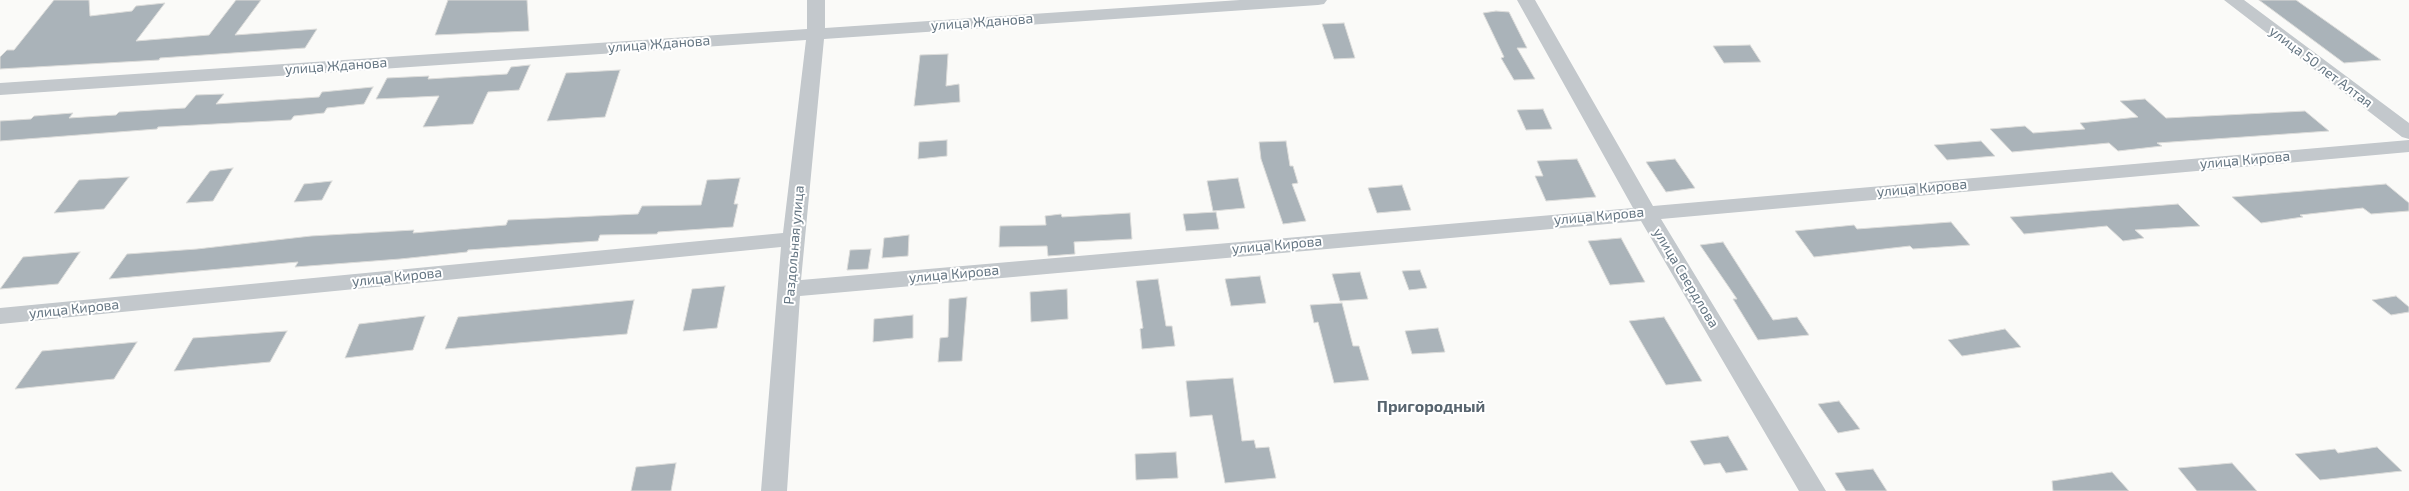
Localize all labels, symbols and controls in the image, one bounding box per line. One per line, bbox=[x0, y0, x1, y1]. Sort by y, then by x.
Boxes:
street label: улица Жданова bbox=[930, 10, 1034, 34]
street label: улица 50 лет Алтая bbox=[2266, 23, 2376, 111]
street label: улица Жданова bbox=[607, 32, 711, 56]
street label: улица Жданова bbox=[284, 54, 388, 78]
street label: улица Кирова bbox=[2199, 148, 2291, 172]
street label: улица Кирова bbox=[1876, 176, 1968, 200]
street label: Раздольная улица bbox=[780, 185, 808, 305]
street label: улица Кирова bbox=[1553, 204, 1645, 228]
street label: улица Свердлова bbox=[1650, 225, 1722, 331]
street label: улица Кирова bbox=[1231, 233, 1323, 257]
street label: улица Кирова bbox=[908, 262, 1000, 286]
street label: улица Кирова bbox=[351, 264, 443, 290]
street label: улица Кирова bbox=[28, 296, 120, 322]
district label: Пригородный bbox=[1377, 397, 1485, 417]

